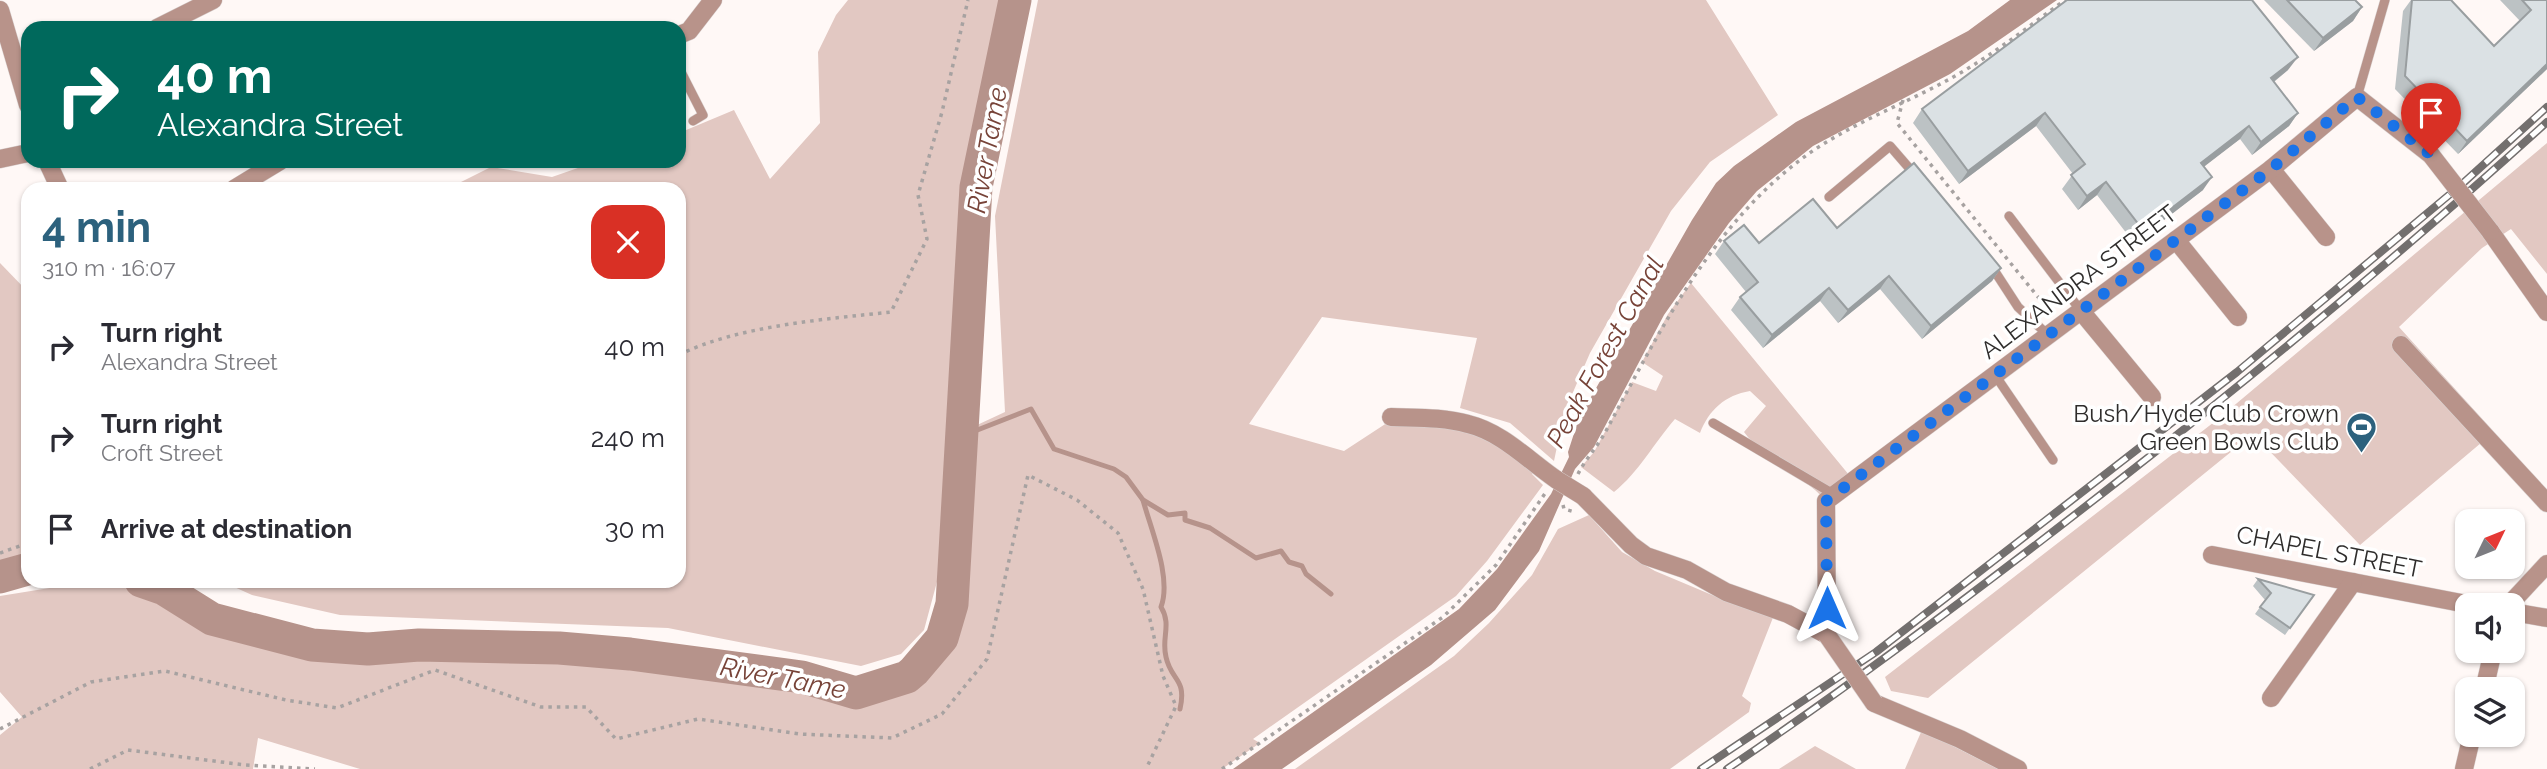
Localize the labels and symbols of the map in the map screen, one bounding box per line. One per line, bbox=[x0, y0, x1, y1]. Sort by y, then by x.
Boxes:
pin bbox=[2401, 83, 2461, 155]
water label: River Tame bbox=[961, 85, 1013, 215]
street label: ALEXANDRA STREET bbox=[1975, 198, 2183, 365]
water label: Peak Forest Canal bbox=[1540, 251, 1670, 453]
place label: Bush/Hyde Club Crown Green Bowls Club bbox=[2073, 399, 2339, 456]
sports icon: Bush/Hyde Club Crown Green Bowls Club bbox=[2345, 411, 2379, 455]
north arrow bbox=[2455, 509, 2525, 579]
street label: CHAPEL STREET bbox=[2234, 519, 2425, 584]
position arrow bbox=[1790, 571, 1864, 645]
water label: River Tame bbox=[718, 651, 848, 705]

